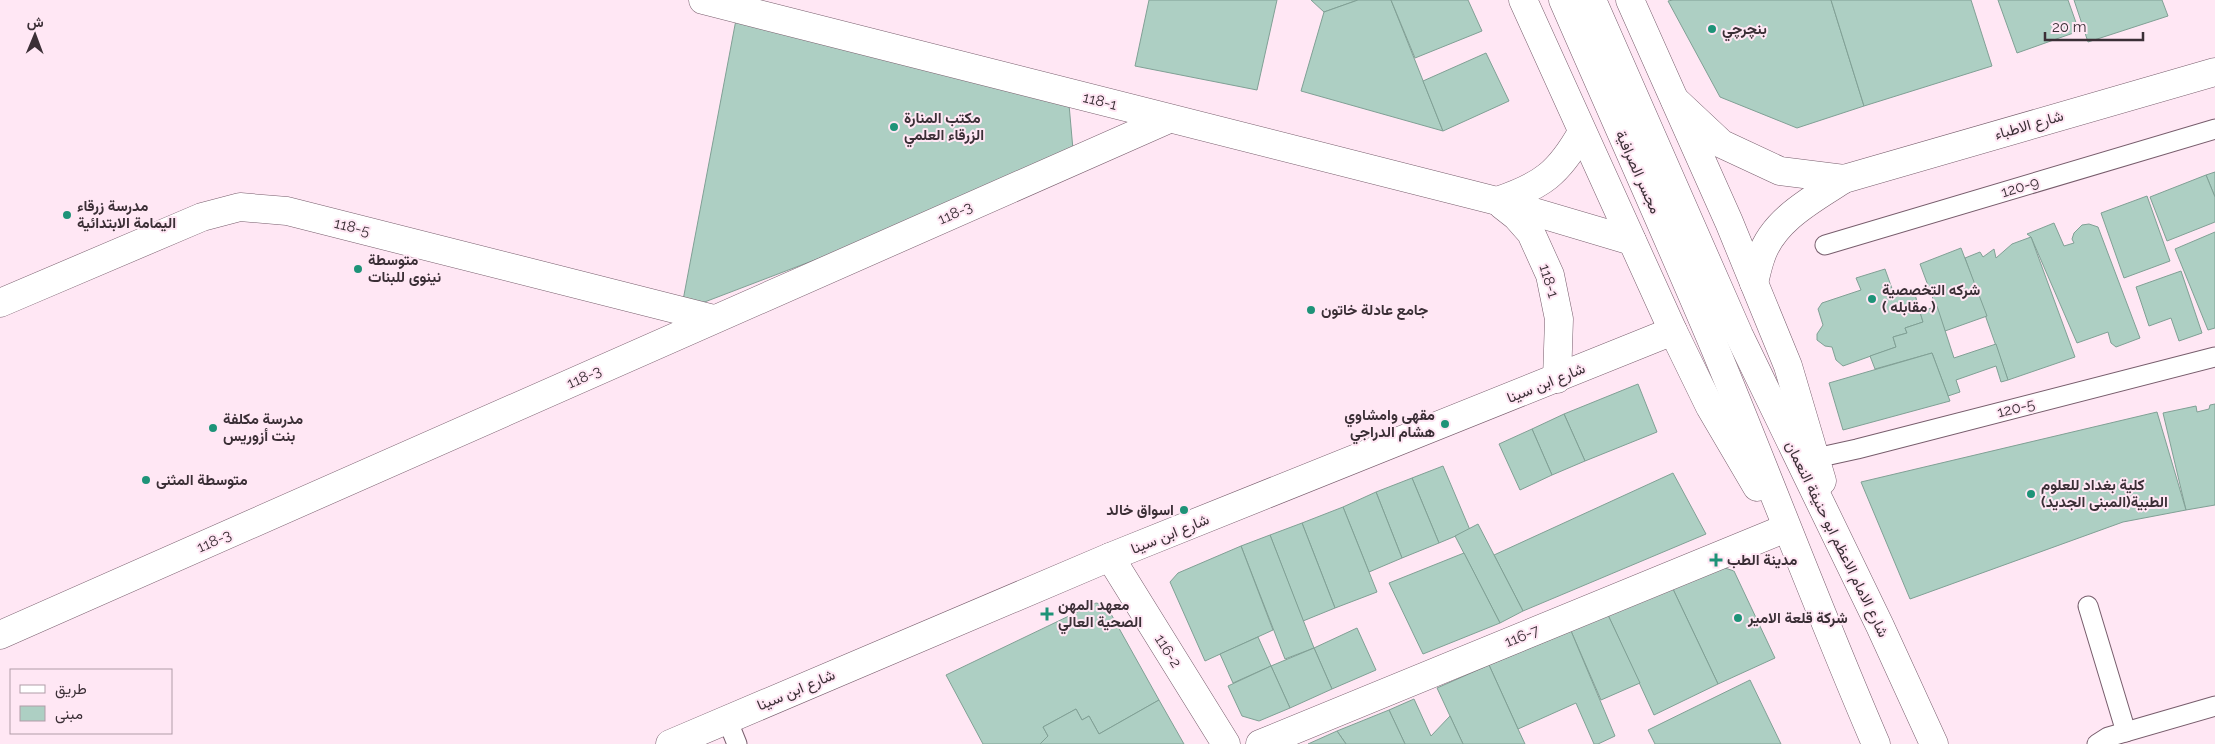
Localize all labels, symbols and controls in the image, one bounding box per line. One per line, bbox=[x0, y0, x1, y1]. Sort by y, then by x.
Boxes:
north arrow bbox=[10, 10, 60, 60]
scale bar bbox=[2045, 10, 2142, 42]
text: ش bbox=[27, 14, 44, 31]
text: 20 m bbox=[2052, 18, 2087, 36]
place label: بنچرچي bbox=[1722, 20, 1767, 42]
marker: بنچرچي bbox=[1706, 23, 1718, 35]
street label: 118-1 bbox=[1081, 88, 1119, 114]
street label: شارع الاطباء bbox=[1992, 107, 2066, 145]
place label: مكتب المنارة الزرقاء العلمي bbox=[904, 109, 984, 148]
marker: مكتب المنارة الزرقاء العلمي bbox=[888, 121, 900, 133]
street label: مجسر الصرافية bbox=[1612, 127, 1664, 217]
street label: 120-9 bbox=[1999, 173, 2041, 201]
place label: مدرسة زرقاء اليمامة الابتدائية bbox=[77, 197, 176, 232]
street label: 118-3 bbox=[935, 198, 975, 228]
marker: مدرسة زرقاء اليمامة الابتدائية bbox=[61, 209, 73, 221]
street label: 118-5 bbox=[332, 214, 372, 240]
place label: متوسطة نينوى للبنات bbox=[368, 251, 441, 286]
street label: 118-1 bbox=[1535, 262, 1563, 301]
marker: متوسطة نينوى للبنات bbox=[352, 263, 364, 275]
place label: شركه التخصصية ( مقابله ) bbox=[1882, 281, 1980, 316]
marker: شركه التخصصية ( مقابله ) bbox=[1866, 293, 1878, 305]
place label: جامع عادلة خاتون bbox=[1321, 301, 1428, 320]
marker: جامع عادلة خاتون bbox=[1305, 304, 1317, 316]
street label: شارع ابن سينا bbox=[1504, 359, 1589, 409]
street label: 118-3 bbox=[564, 362, 604, 392]
street label: 120-5 bbox=[1995, 395, 2037, 421]
place label: مقهى وامشاوي هشام الدراجي bbox=[1344, 406, 1435, 445]
place label: مدرسة مكلفة بنت أزوريس bbox=[223, 410, 303, 445]
marker: مقهى وامشاوي هشام الدراجي bbox=[1439, 418, 1451, 430]
marker: مدرسة مكلفة بنت أزوريس bbox=[207, 422, 219, 434]
street label: شارع الامام الاعظم ابو حنيفة النعمان bbox=[1780, 438, 1893, 641]
place label: متوسطة المثنى bbox=[156, 471, 248, 489]
marker: متوسطة المثنى bbox=[140, 474, 152, 486]
place label: كلية بغداد للعلوم الطبية(المبنى الجديد) bbox=[2041, 476, 2168, 511]
marker: كلية بغداد للعلوم الطبية(المبنى الجديد) bbox=[2025, 488, 2037, 500]
place label: اسواق خالد bbox=[1106, 501, 1174, 519]
marker: اسواق خالد bbox=[1178, 504, 1190, 516]
street label: شارع ابن سينا bbox=[1128, 510, 1213, 560]
street label: 118-3 bbox=[194, 526, 234, 556]
place label: مدينة الطب bbox=[1727, 551, 1797, 569]
marker: مدينة الطب bbox=[1709, 553, 1723, 567]
place label: معهد المهن الصحية العالي bbox=[1058, 596, 1142, 635]
marker: معهد المهن الصحية العالي bbox=[1040, 607, 1054, 621]
place label: شركة قلعة الامير bbox=[1747, 609, 1848, 627]
marker: شركة قلعة الامير bbox=[1732, 612, 1744, 624]
street label: 116-7 bbox=[1502, 621, 1542, 651]
street label: 116-2 bbox=[1151, 631, 1185, 671]
street label: شارع ابن سينا bbox=[754, 665, 839, 716]
legend bbox=[10, 669, 172, 734]
text: طريق bbox=[55, 680, 87, 699]
text: مبنى bbox=[55, 705, 83, 724]

